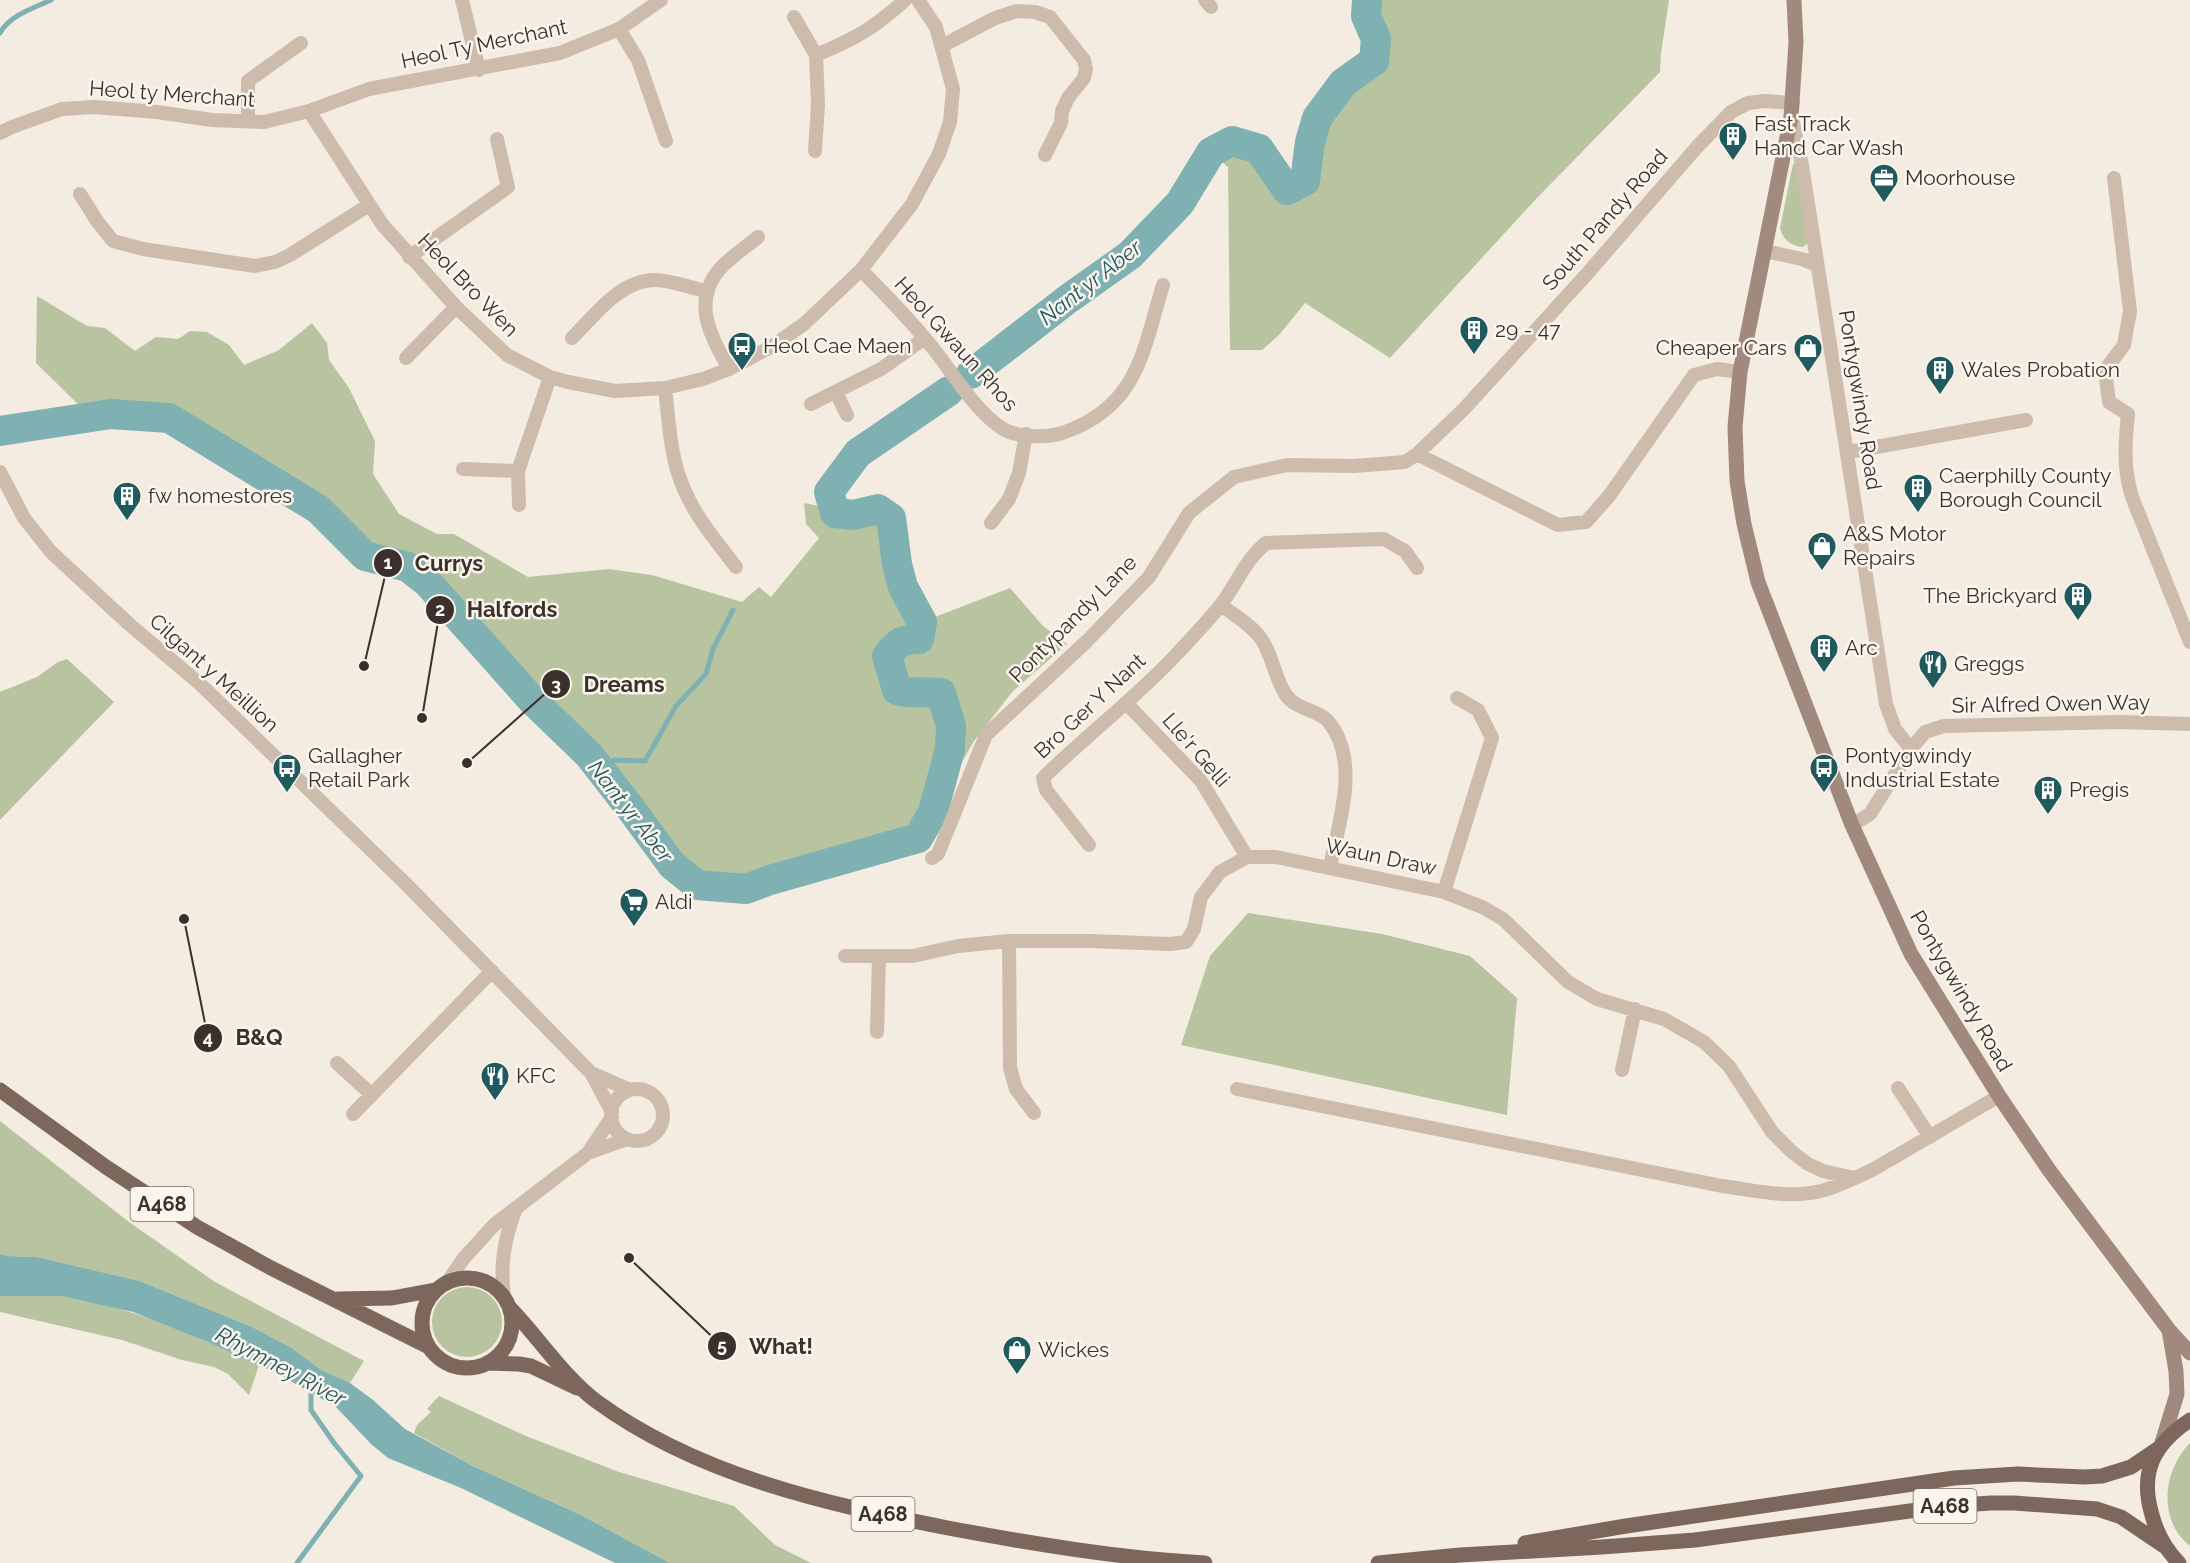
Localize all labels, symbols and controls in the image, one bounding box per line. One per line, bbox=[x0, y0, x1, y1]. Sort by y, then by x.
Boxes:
street label: Heol Ty Merchant bbox=[399, 14, 569, 73]
street label: Heol ty Merchant bbox=[88, 75, 256, 112]
place label: Fast Track Hand Car Wash bbox=[1754, 111, 1904, 160]
building icon: Fast Track Hand Car Wash bbox=[1717, 120, 1749, 162]
street label: South Pandy Road bbox=[1537, 144, 1673, 295]
office icon: Moorhouse bbox=[1868, 162, 1900, 204]
place label: Moorhouse bbox=[1905, 165, 2015, 190]
street label: Heol Bro Wen bbox=[413, 228, 524, 341]
water label: Nant yr Aber bbox=[1034, 233, 1147, 330]
street label: Heol Gwaun Rhos bbox=[889, 271, 1023, 416]
street label: Pontygwindy Road bbox=[1834, 308, 1887, 492]
building icon: 29 - 47 bbox=[1458, 314, 1490, 356]
place label: 29 - 47 bbox=[1495, 317, 1561, 342]
bus stop icon: Heol Cae Maen bbox=[726, 330, 758, 372]
shop icon: Cheaper Cars bbox=[1792, 332, 1824, 374]
place label: Heol Cae Maen bbox=[763, 333, 911, 358]
place label: Cheaper Cars bbox=[1656, 335, 1787, 360]
building icon: Wales Probation bbox=[1924, 354, 1956, 396]
place label: Wales Probation bbox=[1961, 357, 2120, 382]
place label: Caerphilly County Borough Council bbox=[1939, 463, 2112, 512]
building icon: Caerphilly County Borough Council bbox=[1902, 472, 1934, 514]
building icon: fw homestores bbox=[111, 480, 143, 522]
place label: fw homestores bbox=[148, 483, 292, 508]
place label: A&S Motor Repairs bbox=[1843, 521, 1947, 570]
shop icon: A&S Motor Repairs bbox=[1806, 530, 1838, 572]
callout: Currys bbox=[373, 543, 495, 583]
text: Currys bbox=[415, 550, 483, 576]
street label: Pontypandy Lane bbox=[1004, 550, 1142, 688]
text: 1 bbox=[384, 552, 393, 573]
building icon: The Brickyard bbox=[2062, 580, 2094, 622]
place label: The Brickyard bbox=[1923, 583, 2057, 608]
callout: Halfords bbox=[425, 590, 569, 630]
text: Halfords bbox=[467, 596, 557, 622]
text: 2 bbox=[435, 599, 445, 620]
street label: Cilgant y Meillion bbox=[145, 608, 284, 737]
building icon: Arc bbox=[1808, 632, 1840, 674]
place label: Arc bbox=[1845, 635, 1878, 660]
street label: Bro Ger Y Nant bbox=[1029, 648, 1150, 763]
restaurant icon: Greggs bbox=[1917, 648, 1949, 690]
place label: Greggs bbox=[1954, 651, 2025, 676]
callout: Dreams bbox=[541, 664, 677, 704]
text: Dreams bbox=[583, 671, 665, 697]
text: 3 bbox=[551, 674, 561, 695]
street label: Sir Alfred Owen Way bbox=[1952, 689, 2150, 718]
street label: Lle'r Gelli bbox=[1157, 708, 1235, 792]
place label: Gallagher Retail Park bbox=[308, 743, 410, 792]
place label: Pontygwindy Industrial Estate bbox=[1845, 743, 1999, 792]
bus stop icon: Gallagher Retail Park bbox=[271, 752, 303, 794]
bus stop icon: Pontygwindy Industrial Estate bbox=[1808, 752, 1840, 794]
water label: Nant yr Aber bbox=[583, 755, 680, 868]
building icon: Pregis bbox=[2032, 774, 2064, 816]
place label: Pregis bbox=[2069, 777, 2129, 802]
street label: Waun Draw bbox=[1323, 833, 1439, 880]
supermarket icon: Aldi bbox=[618, 886, 650, 928]
place label: Aldi bbox=[655, 889, 693, 914]
street label: Pontygwindy Road bbox=[1905, 906, 2018, 1076]
callout: B&Q bbox=[193, 1018, 295, 1058]
text: B&Q bbox=[235, 1024, 283, 1050]
text: 4 bbox=[203, 1027, 213, 1048]
restaurant icon: KFC bbox=[479, 1060, 511, 1102]
place label: KFC bbox=[516, 1063, 556, 1088]
road number: A468 bbox=[130, 1187, 194, 1221]
water label: Rhymney River bbox=[211, 1321, 352, 1412]
callout: What! bbox=[707, 1326, 825, 1366]
text: What! bbox=[749, 1333, 813, 1359]
shop icon: Wickes bbox=[1001, 1334, 1033, 1376]
text: 5 bbox=[717, 1335, 727, 1356]
place label: Wickes bbox=[1038, 1337, 1109, 1362]
road number: A468 bbox=[1914, 1489, 1976, 1523]
road number: A468 bbox=[852, 1497, 914, 1531]

